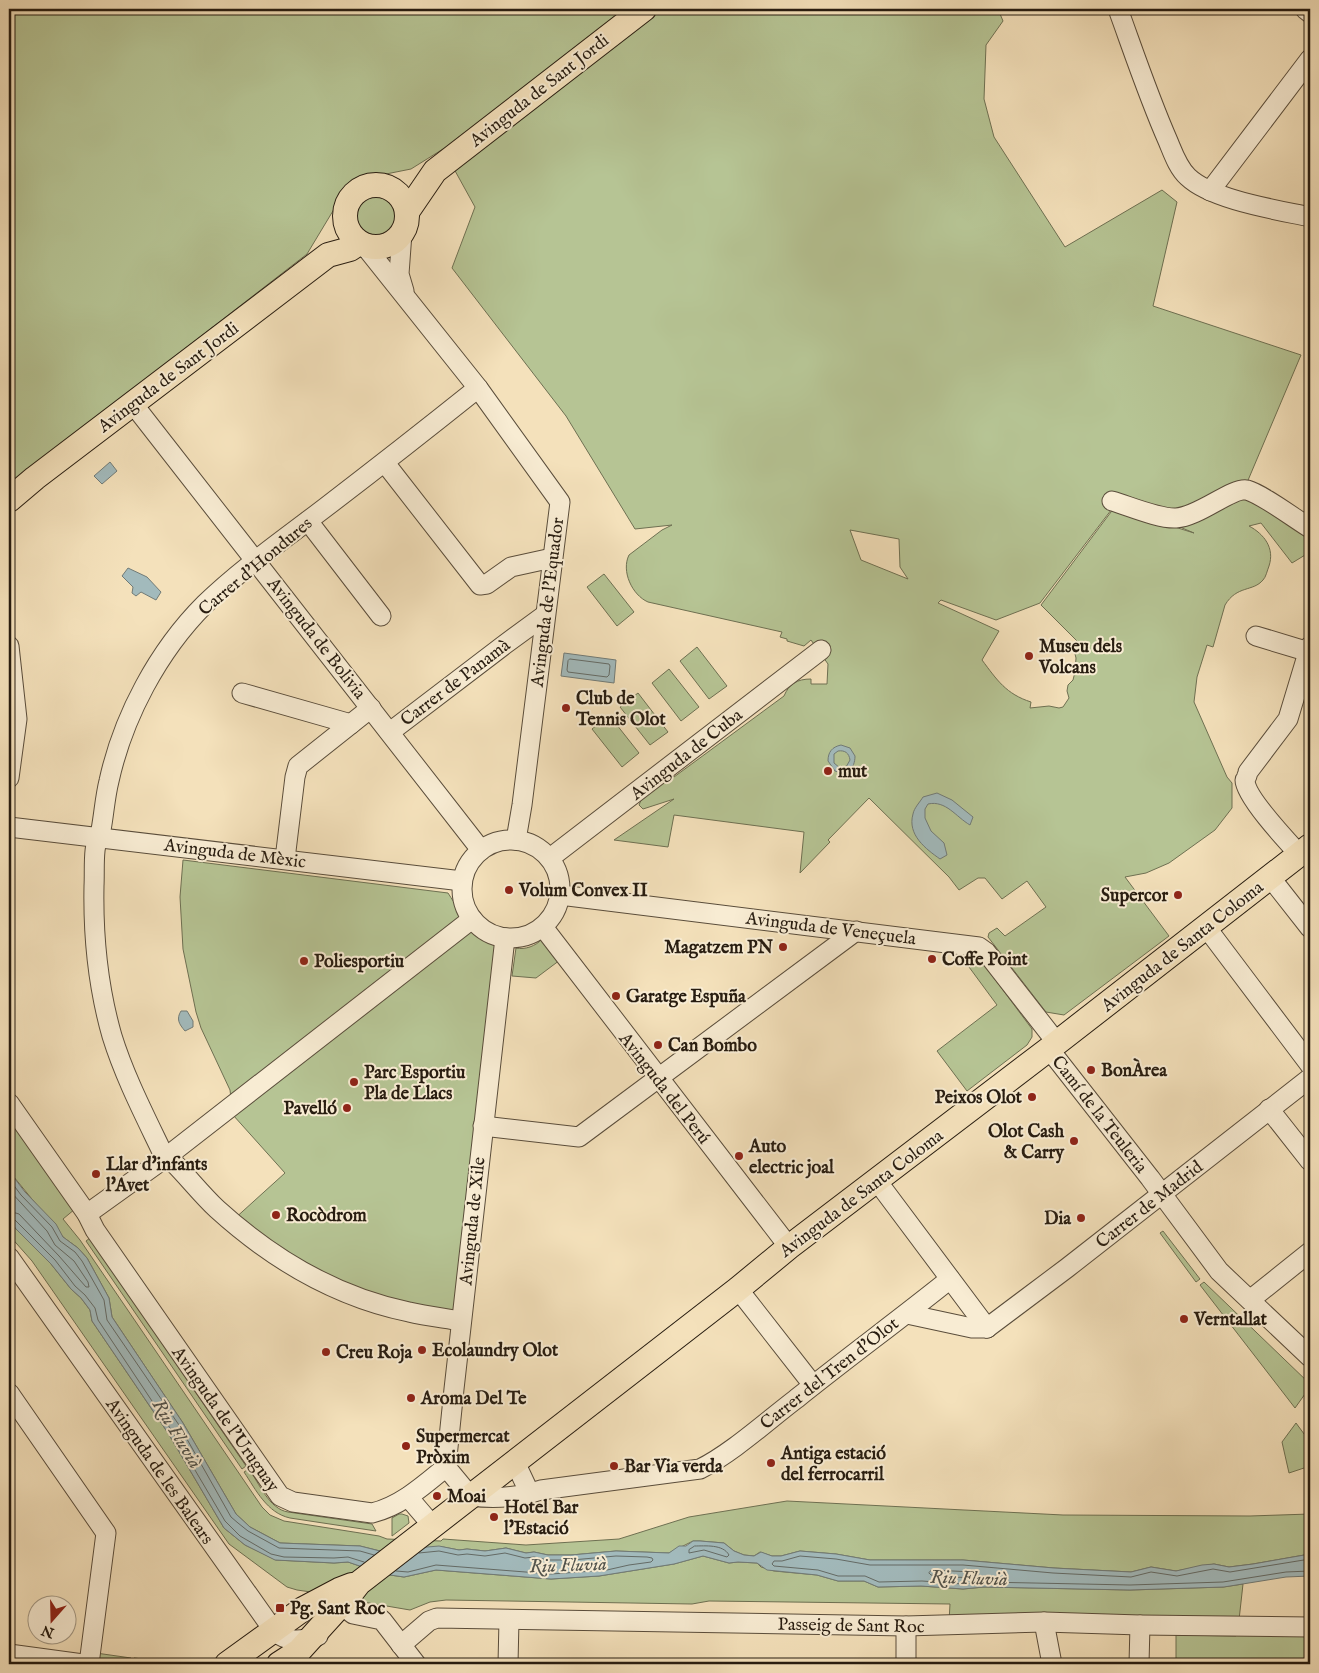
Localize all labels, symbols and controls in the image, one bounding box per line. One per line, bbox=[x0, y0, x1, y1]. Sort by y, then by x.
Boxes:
street label: Avinguda de Sant Jordi bbox=[465, 30, 614, 153]
street label: Avinguda de Sant Jordi bbox=[93, 318, 244, 439]
street label: Carrer d'Hondures bbox=[194, 513, 318, 622]
street label: Avinguda de l'Equador bbox=[527, 516, 570, 689]
street label: Avinguda de Bolivia bbox=[261, 573, 371, 705]
street label: Carrer de Panamà bbox=[396, 634, 516, 732]
place label: Museu dels Volcans bbox=[1038, 636, 1123, 680]
marker: Museu dels Volcans bbox=[1023, 650, 1035, 662]
place label: Club de Tennis Olot bbox=[575, 688, 667, 732]
marker: Club de Tennis Olot bbox=[560, 702, 572, 714]
street label: Avinguda de Cuba bbox=[625, 704, 748, 807]
place label: mut bbox=[838, 761, 868, 784]
marker: mut bbox=[822, 765, 834, 777]
street label: Avinguda de Mèxic bbox=[162, 834, 307, 875]
street label: Avinguda de Santa Coloma bbox=[1096, 877, 1269, 1018]
place label: Volum Convex II bbox=[518, 880, 648, 903]
marker: Volum Convex II bbox=[503, 884, 515, 896]
place label: Supercor bbox=[1101, 885, 1168, 908]
marker: Supercor bbox=[1172, 889, 1184, 901]
street label: Avinguda de Veneçuela bbox=[743, 908, 917, 951]
place label: Magatzem PN bbox=[664, 937, 773, 960]
marker: Magatzem PN bbox=[777, 941, 789, 953]
place label: Coffe Point bbox=[942, 949, 1029, 972]
place label: Poliesportiu bbox=[314, 951, 405, 974]
marker: Coffe Point bbox=[926, 953, 938, 965]
marker: Poliesportiu bbox=[298, 955, 310, 967]
place label: Garatge Espuña bbox=[626, 986, 747, 1009]
marker: Garatge Espuña bbox=[610, 990, 622, 1002]
street label: Avinguda del Perú bbox=[612, 1028, 715, 1149]
place label: Can Bombo bbox=[668, 1035, 757, 1058]
marker: Can Bombo bbox=[652, 1039, 664, 1051]
street label: Camí de la Teuleria bbox=[1046, 1051, 1152, 1179]
place label: BonÀrea bbox=[1101, 1058, 1168, 1083]
place label: Parc Esportiu Pla de Llacs bbox=[364, 1062, 466, 1106]
marker: BonÀrea bbox=[1085, 1064, 1097, 1076]
marker: Parc Esportiu Pla de Llacs bbox=[348, 1076, 360, 1088]
place label: Peixos Olot bbox=[935, 1087, 1023, 1110]
marker: Peixos Olot bbox=[1026, 1091, 1038, 1103]
place label: Pavelló bbox=[284, 1098, 337, 1121]
marker: Pavelló bbox=[341, 1102, 353, 1114]
place label: Olot Cash & Carry bbox=[988, 1121, 1065, 1165]
street label: Avinguda de Santa Coloma bbox=[775, 1125, 949, 1264]
marker: Olot Cash & Carry bbox=[1068, 1135, 1080, 1147]
place label: Auto electric joal bbox=[748, 1136, 835, 1180]
marker: Auto electric joal bbox=[733, 1150, 745, 1162]
place label: Llar d'infants l'Avet bbox=[105, 1154, 208, 1198]
street label: Avinguda de Xile bbox=[455, 1156, 492, 1287]
street label: Carrer de Madrid bbox=[1092, 1156, 1208, 1254]
marker: Llar d'infants l'Avet bbox=[90, 1168, 102, 1180]
place label: Rocòdrom bbox=[286, 1205, 367, 1228]
place label: Dia bbox=[1044, 1208, 1072, 1231]
marker: Rocòdrom bbox=[270, 1209, 282, 1221]
marker: Dia bbox=[1075, 1212, 1087, 1224]
place label: Verntallat bbox=[1193, 1309, 1268, 1332]
street label: Carrer del Tren d'Olot bbox=[756, 1313, 904, 1435]
marker: Verntallat bbox=[1178, 1313, 1190, 1325]
place label: Ecolaundry Olot bbox=[432, 1340, 559, 1363]
street label: Avinguda de l'Uruguay bbox=[165, 1342, 284, 1497]
place label: Creu Roja bbox=[336, 1342, 413, 1365]
marker: Ecolaundry Olot bbox=[416, 1344, 428, 1356]
marker: Creu Roja bbox=[320, 1346, 332, 1358]
place label: Aroma Del Te bbox=[420, 1388, 527, 1411]
marker: Aroma Del Te bbox=[405, 1392, 417, 1404]
street label: Avinguda de les Balears bbox=[99, 1393, 218, 1549]
water label: Riu Fluvià bbox=[146, 1395, 206, 1473]
place label: Supermercat Pròxim bbox=[416, 1426, 510, 1470]
marker: Supermercat Pròxim bbox=[400, 1440, 412, 1452]
place label: Antiga estació del ferrocarril bbox=[780, 1443, 886, 1487]
place label: Bar Via verda bbox=[624, 1456, 724, 1479]
marker: Antiga estació del ferrocarril bbox=[765, 1457, 777, 1469]
marker: Bar Via verda bbox=[608, 1460, 620, 1472]
place label: Moai bbox=[447, 1486, 486, 1509]
marker: Moai bbox=[431, 1490, 443, 1502]
place label: Hotel Bar l'Estació bbox=[503, 1497, 579, 1541]
marker: Hotel Bar l'Estació bbox=[488, 1511, 500, 1523]
water label: Riu Fluvià bbox=[529, 1553, 607, 1579]
water label: Riu Fluvià bbox=[930, 1566, 1008, 1592]
north arrow bbox=[28, 1596, 78, 1646]
place label: Pg. Sant Roc bbox=[290, 1598, 385, 1621]
marker: Pg. Sant Roc bbox=[274, 1602, 286, 1614]
street label: Passeig de Sant Roc bbox=[777, 1614, 925, 1639]
text: N bbox=[39, 1621, 58, 1642]

